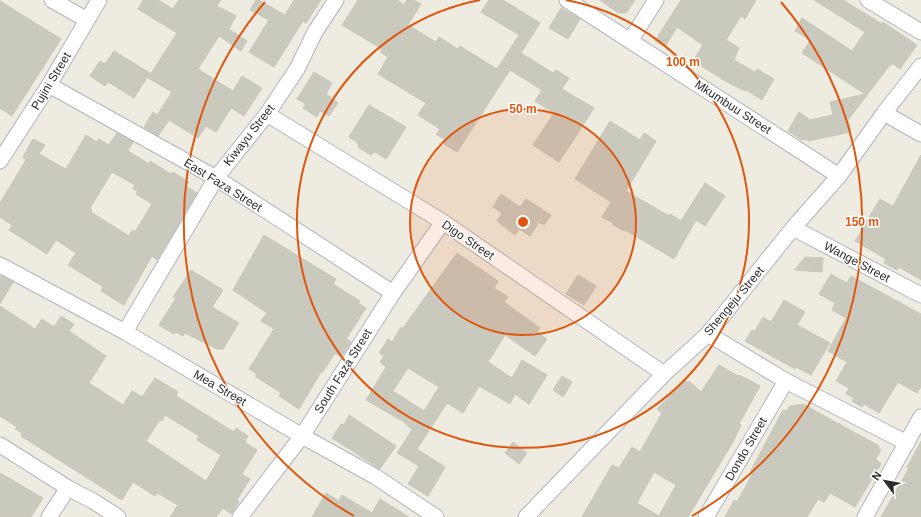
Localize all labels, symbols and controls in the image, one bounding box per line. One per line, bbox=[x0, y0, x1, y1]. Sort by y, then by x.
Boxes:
street label: Pujini Street bbox=[28, 49, 74, 112]
text: 100 m bbox=[666, 55, 700, 69]
street label: Mkumbuu Street bbox=[692, 77, 774, 137]
street label: Kiwayu Street bbox=[221, 101, 278, 168]
text: 50 m bbox=[509, 102, 537, 116]
street label: East Faza Street bbox=[181, 155, 265, 215]
centre of rings bbox=[516, 215, 530, 229]
text: 150 m bbox=[845, 215, 879, 229]
street label: Digo Street bbox=[439, 217, 497, 263]
street label: Wange Street bbox=[822, 239, 893, 286]
street label: Shengeju Street bbox=[701, 263, 767, 338]
street label: South Faza Street bbox=[311, 326, 375, 416]
street label: Mea Street bbox=[191, 367, 249, 409]
street label: Dondo Street bbox=[722, 414, 770, 483]
north arrow bbox=[865, 461, 905, 501]
text: N bbox=[869, 469, 884, 482]

